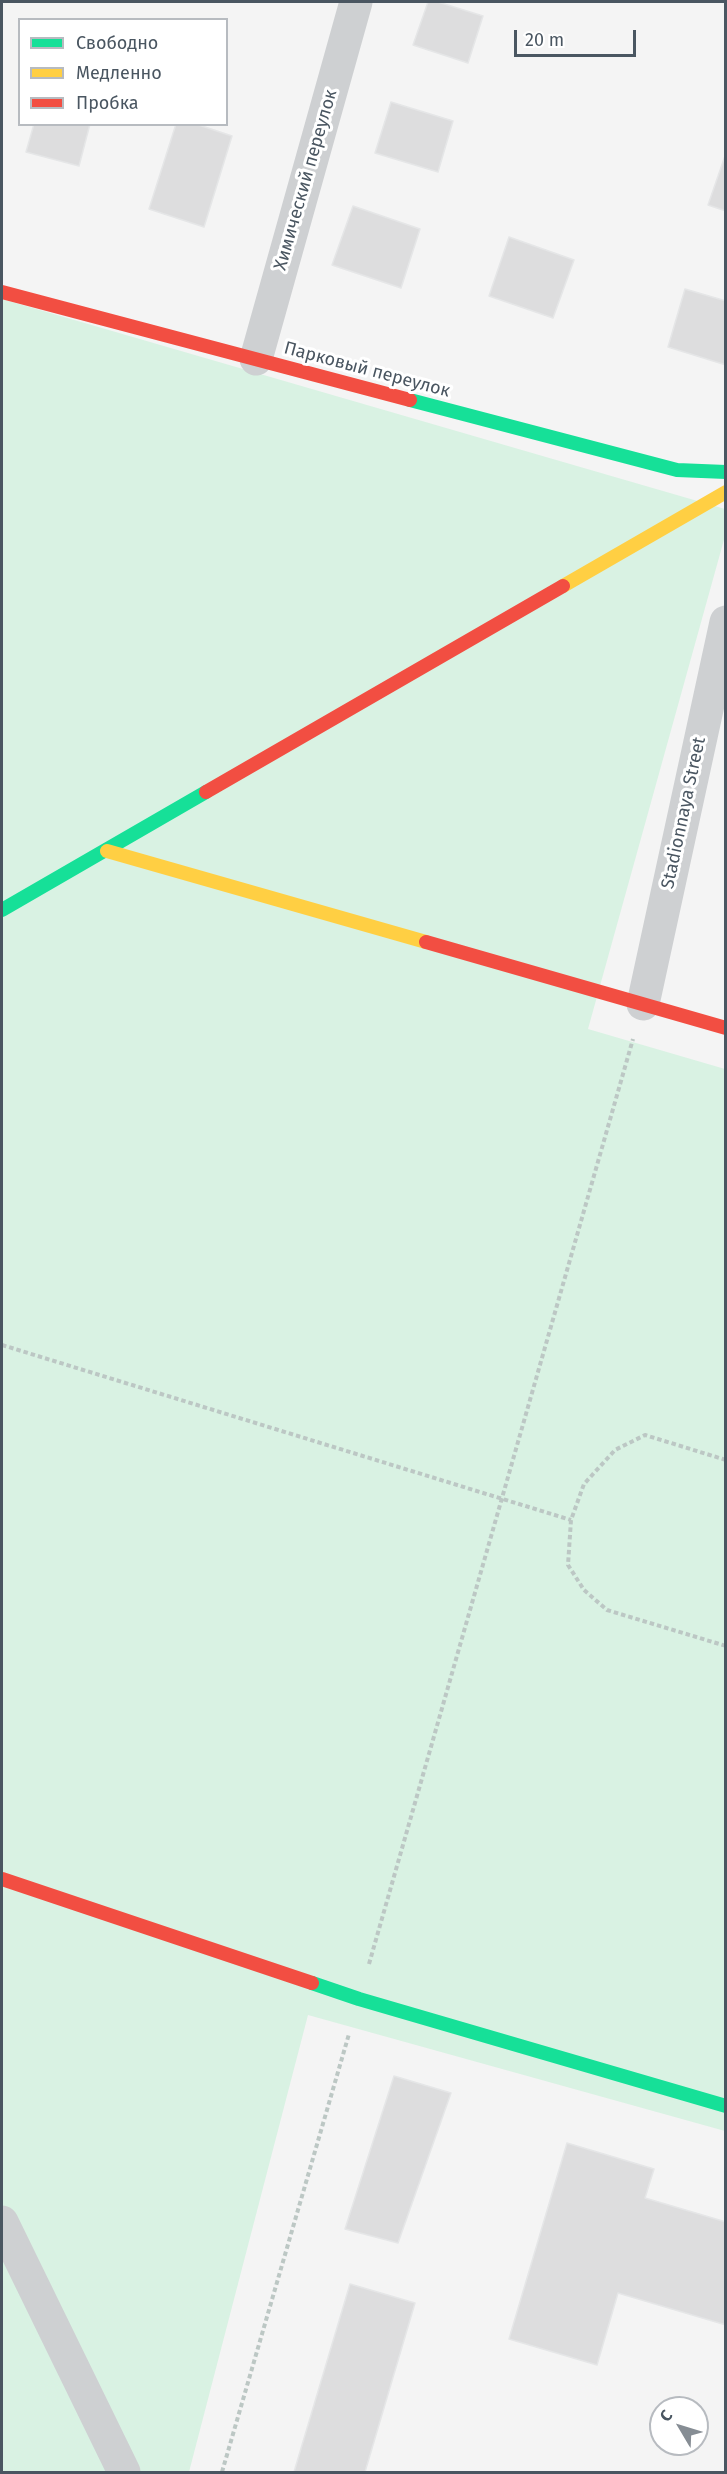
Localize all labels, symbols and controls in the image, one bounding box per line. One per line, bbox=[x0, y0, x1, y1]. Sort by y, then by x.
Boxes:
legend bbox=[18, 18, 228, 126]
scale bar bbox=[517, 18, 638, 56]
text: 20 m bbox=[525, 29, 564, 51]
text: Свободно bbox=[76, 32, 158, 54]
text: Медленно bbox=[76, 62, 162, 84]
street label: Химический переулок bbox=[270, 87, 342, 273]
text: Пробка bbox=[76, 92, 139, 114]
street label: Парковый переулок bbox=[282, 337, 452, 403]
street label: Stadionnaya Street bbox=[657, 735, 711, 891]
north arrow bbox=[649, 2396, 709, 2456]
text: С bbox=[656, 2406, 676, 2425]

